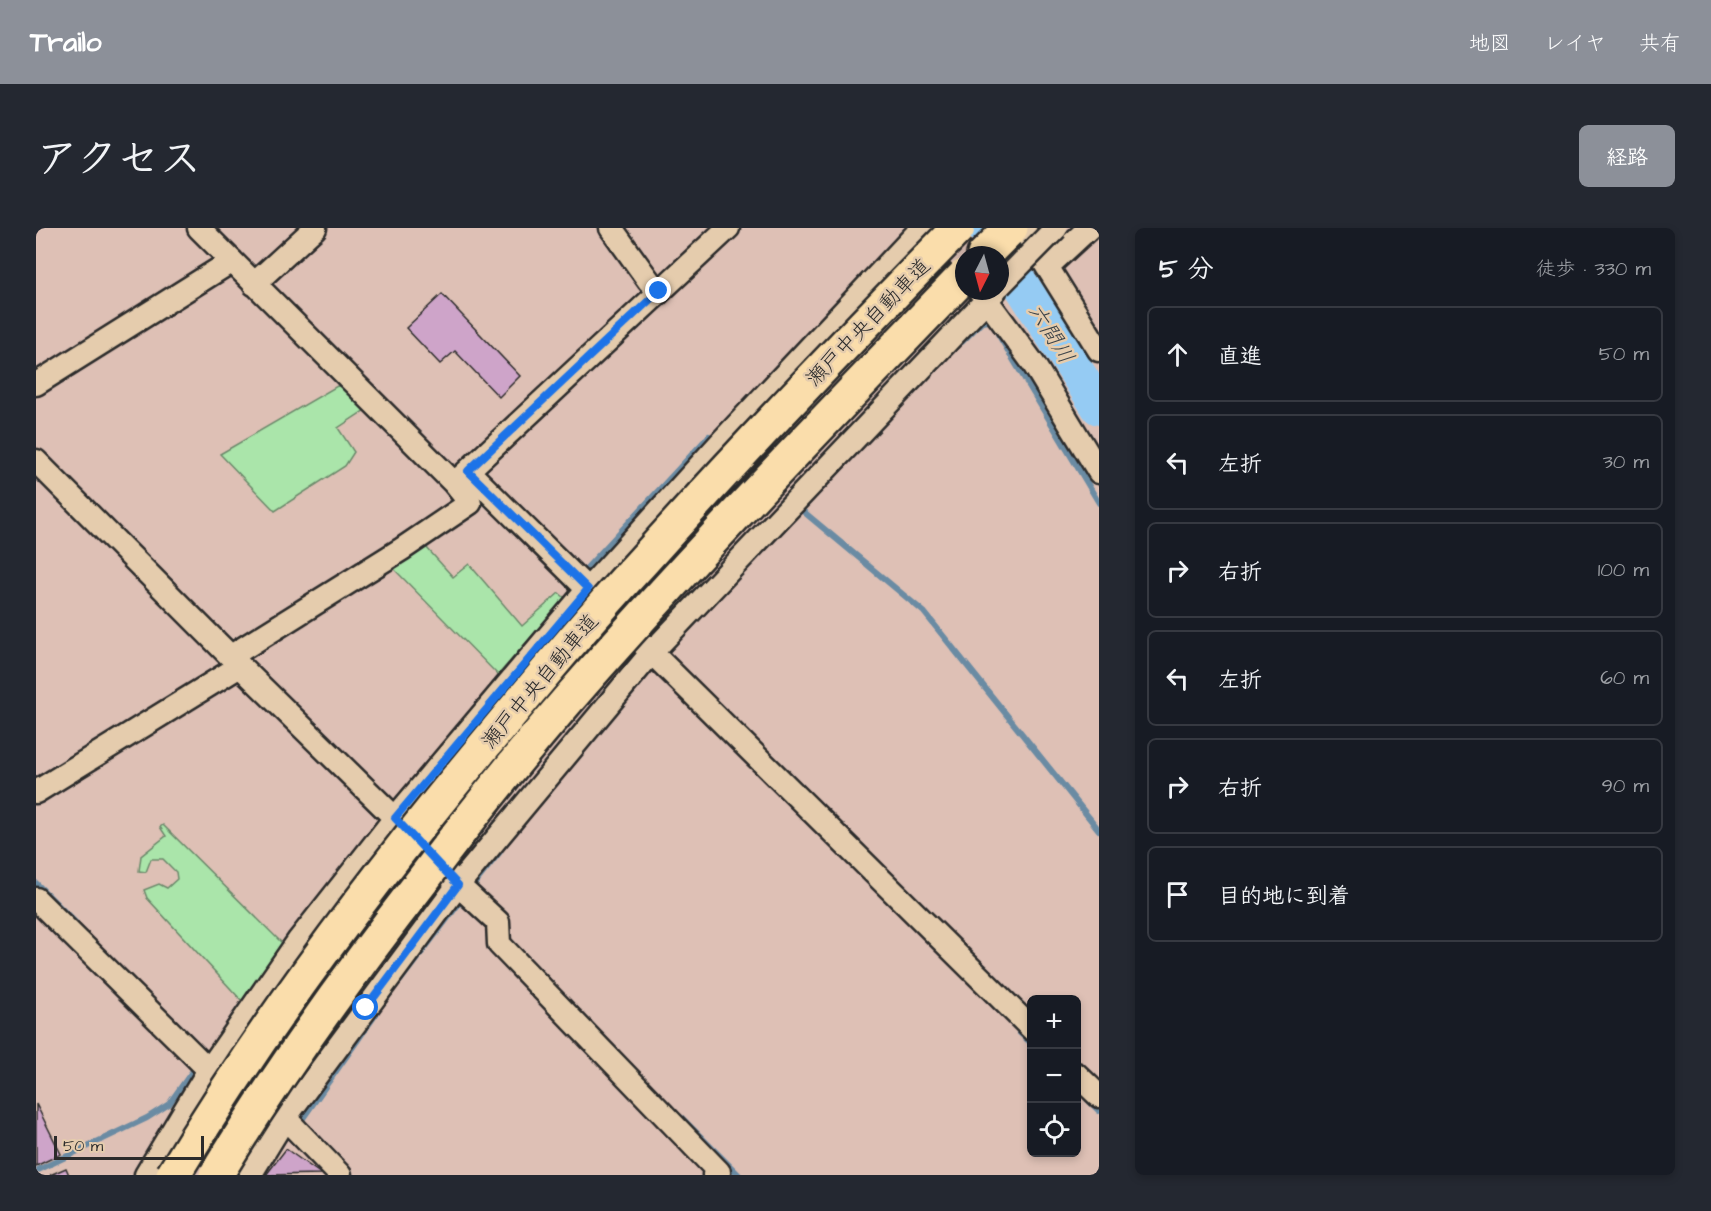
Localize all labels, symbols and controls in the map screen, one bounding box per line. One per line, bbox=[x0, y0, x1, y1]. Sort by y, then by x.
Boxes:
text: Trailo bbox=[30, 23, 102, 62]
text: 地図 bbox=[1469, 29, 1511, 58]
text: レイヤ bbox=[1544, 29, 1606, 58]
text: 共有 bbox=[1639, 29, 1681, 58]
button: 経路 bbox=[1579, 125, 1675, 187]
text: アクセス bbox=[36, 131, 201, 189]
north arrow bbox=[955, 246, 1009, 300]
text: 5 分 bbox=[1159, 251, 1214, 287]
street label: 瀬戸中央自動車道 bbox=[800, 252, 937, 393]
text: 徒歩 · 330 m bbox=[1536, 255, 1651, 283]
route end bbox=[645, 277, 671, 303]
water label: 六間川 bbox=[1020, 298, 1081, 370]
icon: ahead bbox=[1161, 338, 1194, 371]
text: 50 m bbox=[1599, 340, 1649, 368]
text: 直進 bbox=[1218, 341, 1262, 372]
icon: left bbox=[1161, 446, 1194, 479]
text: 30 m bbox=[1603, 448, 1649, 476]
text: 左折 bbox=[1218, 449, 1262, 480]
icon: right bbox=[1161, 554, 1194, 587]
text: 100 m bbox=[1598, 556, 1649, 584]
text: 右折 bbox=[1218, 557, 1262, 588]
street label: 瀬戸中央自動車道 bbox=[475, 608, 605, 755]
icon: left bbox=[1161, 662, 1194, 695]
text: 60 m bbox=[1600, 664, 1649, 692]
text: 左折 bbox=[1218, 665, 1262, 696]
icon: right bbox=[1161, 770, 1194, 803]
text: 90 m bbox=[1601, 772, 1649, 800]
text: 右折 bbox=[1218, 773, 1262, 804]
icon: arrive bbox=[1161, 878, 1194, 911]
text: 目的地に到着 bbox=[1218, 881, 1350, 912]
route start bbox=[352, 994, 378, 1020]
map controls bbox=[1027, 995, 1081, 1157]
button: + bbox=[1027, 995, 1081, 1049]
button: − bbox=[1027, 1049, 1081, 1103]
button: locate bbox=[1027, 1103, 1081, 1157]
scale bar bbox=[54, 1133, 204, 1160]
text: 50 m bbox=[63, 1135, 103, 1157]

